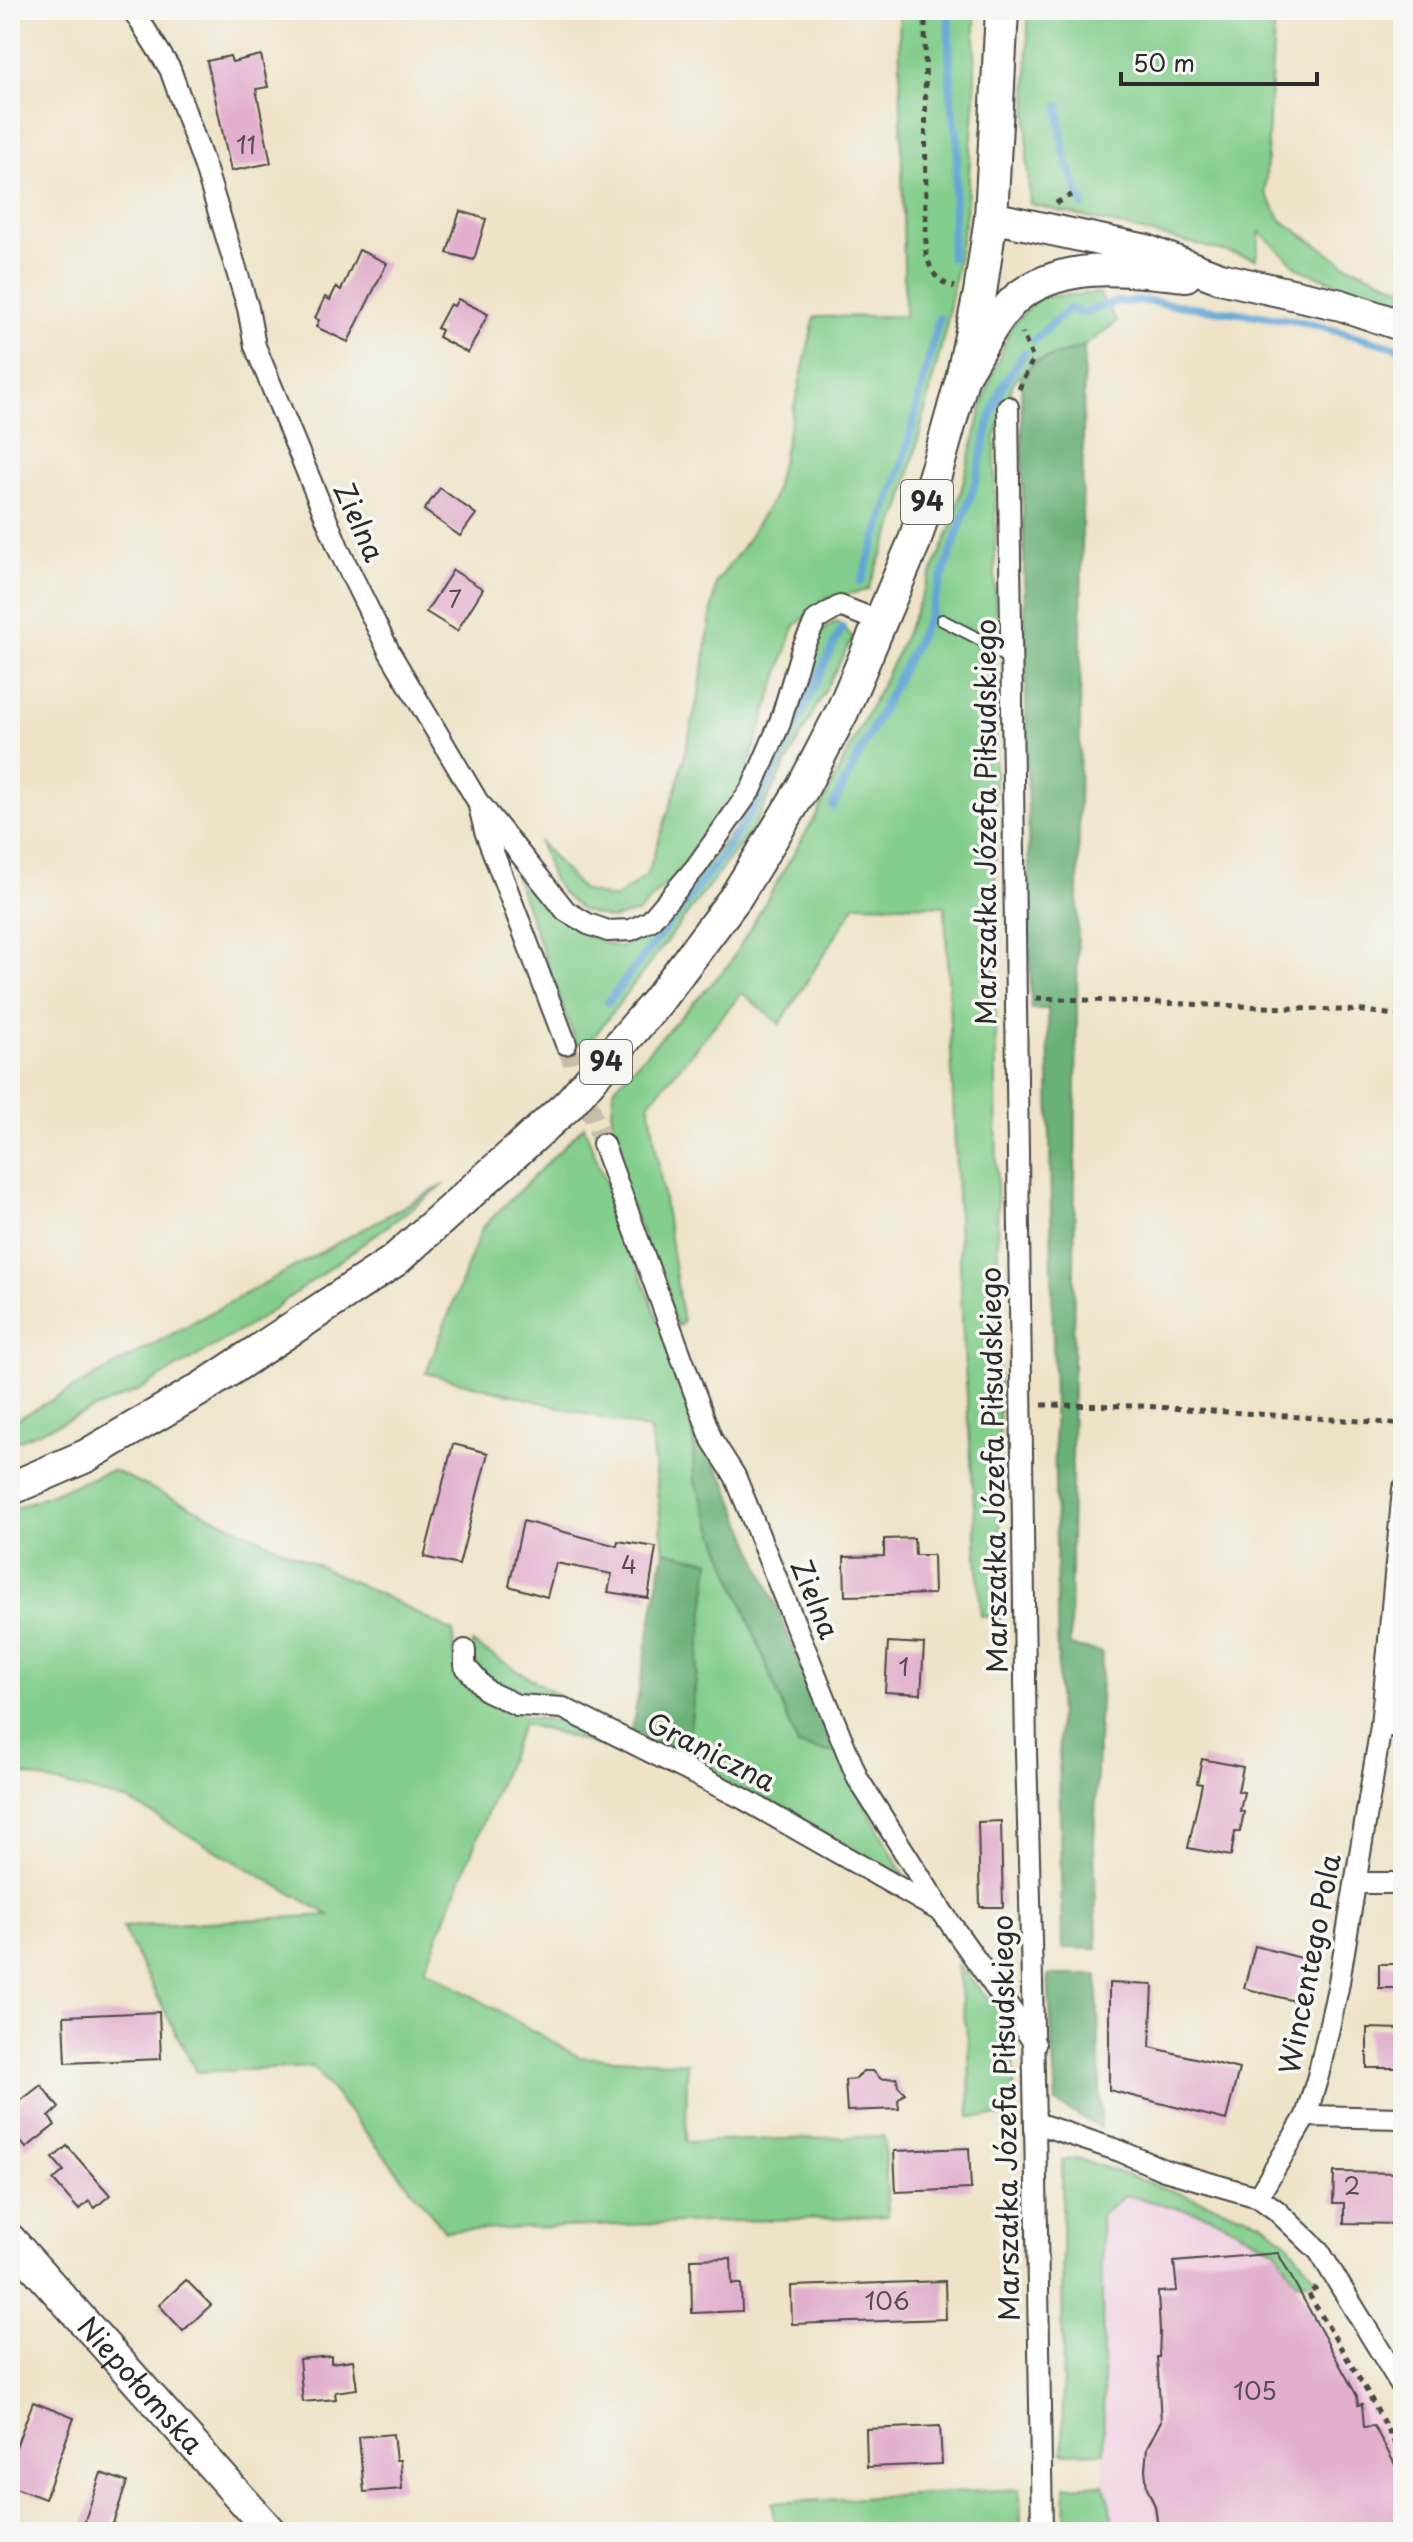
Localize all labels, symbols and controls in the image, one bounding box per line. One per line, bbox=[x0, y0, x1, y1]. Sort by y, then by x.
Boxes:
scale bar bbox=[1121, 36, 1317, 86]
text: 50 m bbox=[1133, 44, 1195, 80]
house number: 11 bbox=[236, 126, 256, 162]
street label: Zielna bbox=[324, 475, 397, 568]
road number: 94 bbox=[901, 480, 953, 524]
house number: 7 bbox=[448, 580, 462, 616]
street label: Marszałka Józefa Piłsudskiego bbox=[963, 619, 1006, 1025]
road number: 94 bbox=[580, 1040, 632, 1084]
street label: Marszałka Józefa Piłsudskiego bbox=[967, 1267, 1018, 1674]
house number: 4 bbox=[621, 1546, 637, 1582]
street label: Zielna bbox=[781, 1552, 852, 1645]
house number: 1 bbox=[899, 1648, 909, 1684]
street label: Graniczna bbox=[640, 1700, 784, 1802]
street label: Wincentego Pola bbox=[1266, 1849, 1351, 2078]
street label: Marszałka Józefa Piłsudskiego bbox=[979, 1915, 1030, 2322]
house number: 2 bbox=[1344, 2167, 1361, 2203]
house number: 106 bbox=[864, 2282, 910, 2318]
street label: Niepołomska bbox=[68, 2306, 215, 2463]
house number: 105 bbox=[1233, 2372, 1277, 2408]

